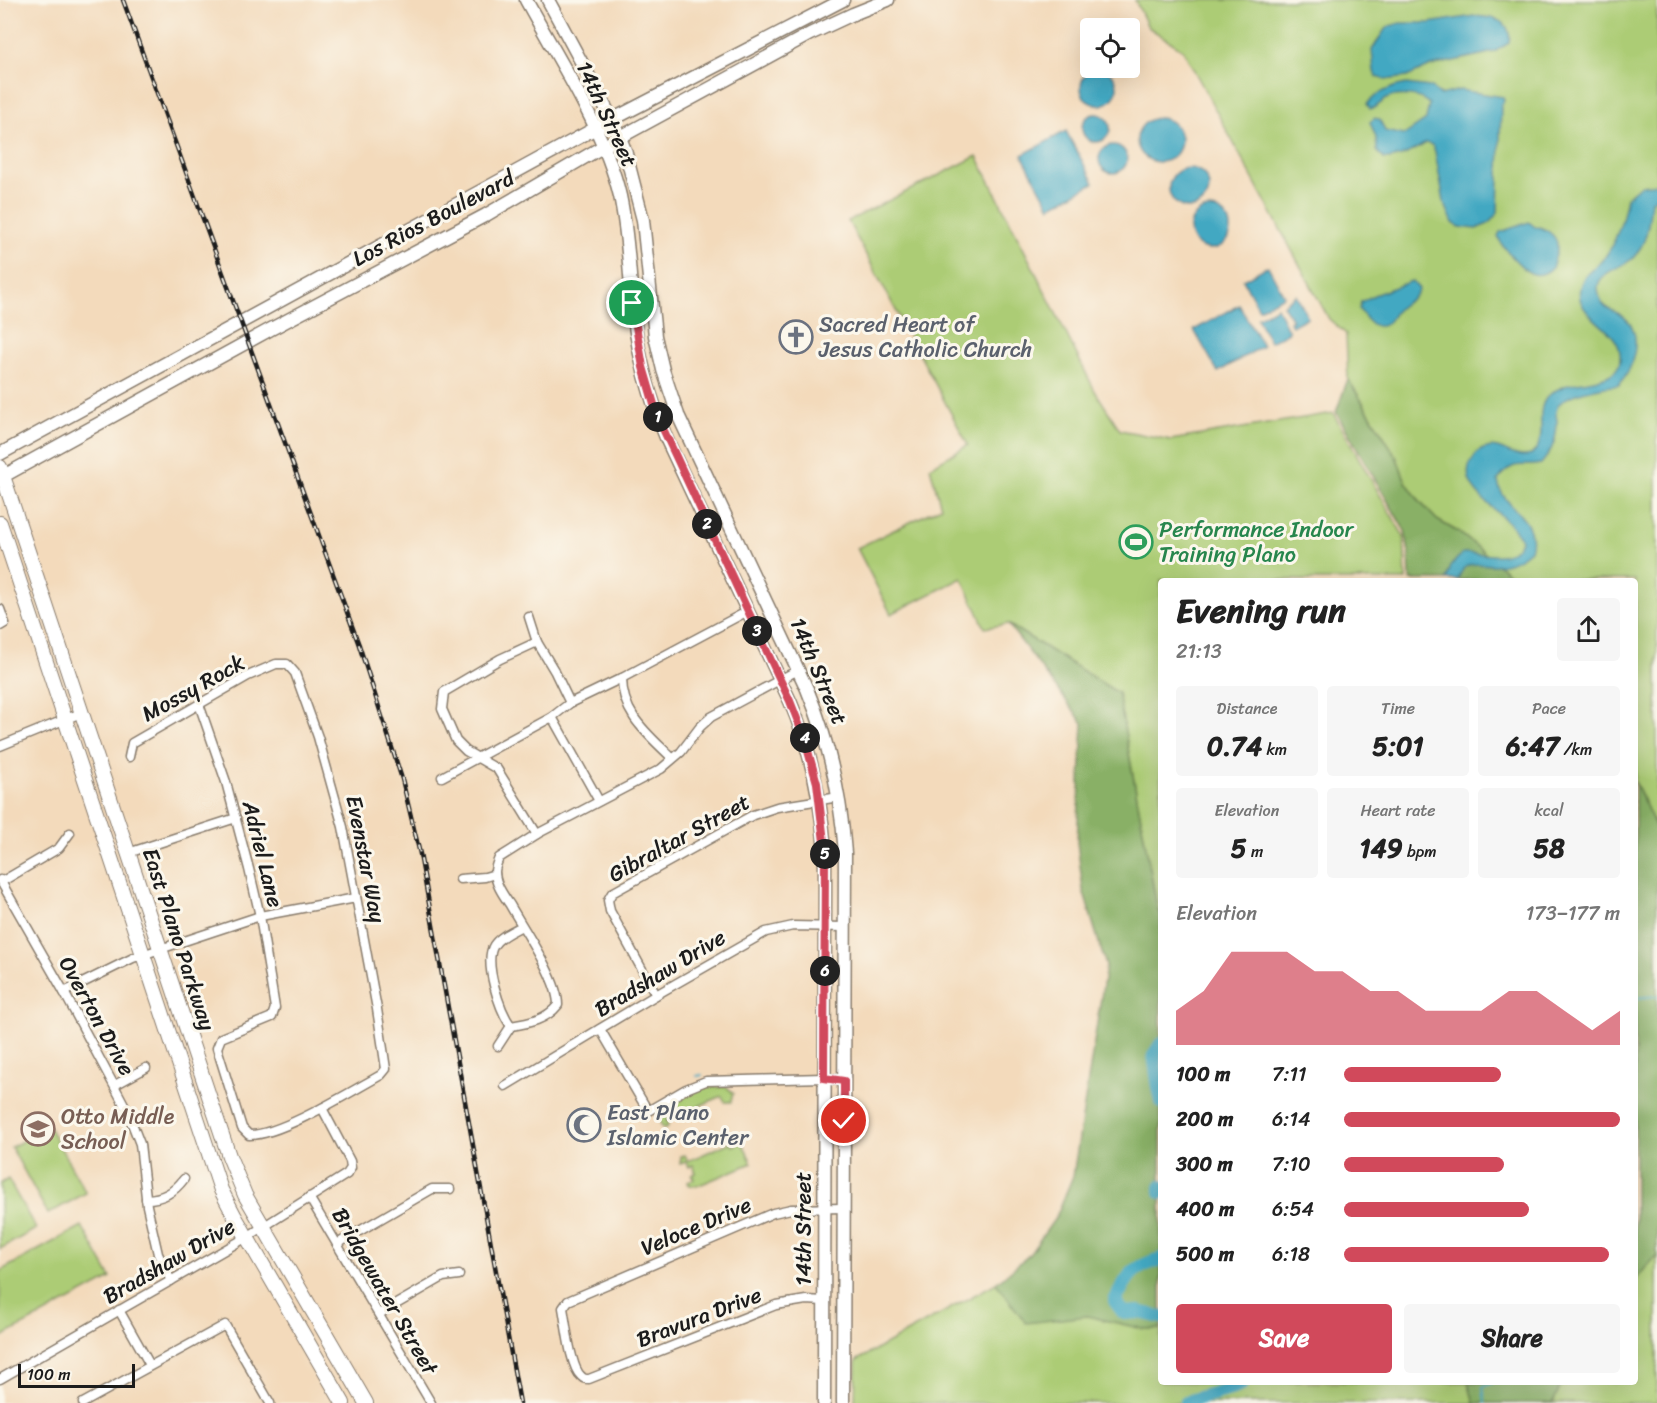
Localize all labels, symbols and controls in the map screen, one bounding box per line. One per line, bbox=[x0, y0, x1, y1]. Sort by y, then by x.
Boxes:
map controls bbox=[1080, 18, 1140, 78]
button: locate bbox=[1080, 18, 1140, 78]
street label: 14th Street bbox=[565, 54, 649, 174]
street label: Los Rios Boulevard bbox=[345, 158, 522, 277]
pin bbox=[606, 277, 657, 328]
icon: arrive bbox=[615, 286, 648, 319]
place label: Sacred Heart of Jesus Catholic Church bbox=[818, 305, 1032, 369]
church icon: Sacred Heart of Jesus Catholic Church bbox=[778, 319, 814, 355]
pin: 1 bbox=[643, 402, 673, 432]
text: 1 bbox=[655, 402, 661, 431]
pin: 2 bbox=[692, 509, 722, 539]
text: 2 bbox=[702, 509, 712, 538]
place label: Performance Indoor Training Plano bbox=[1159, 510, 1354, 574]
sports icon: Performance Indoor Training Plano bbox=[1118, 524, 1154, 560]
text: Evening run bbox=[1176, 582, 1346, 640]
button: share bbox=[1557, 598, 1620, 661]
street label: 14th Street bbox=[779, 611, 859, 731]
pin: 3 bbox=[742, 616, 772, 646]
text: 3 bbox=[753, 616, 761, 645]
text: 21:13 bbox=[1176, 634, 1222, 669]
street label: Mossy Rock bbox=[134, 643, 252, 733]
text: Distance bbox=[1217, 694, 1277, 723]
text: Time bbox=[1381, 694, 1415, 723]
text: Pace bbox=[1532, 694, 1566, 723]
pin: 4 bbox=[790, 723, 820, 753]
text: 4 bbox=[800, 723, 810, 752]
text: 0.74 bbox=[1207, 723, 1262, 769]
text: 5:01 bbox=[1372, 723, 1424, 769]
text: 6:47 bbox=[1506, 723, 1559, 769]
text: km bbox=[1262, 735, 1287, 764]
text: /km bbox=[1559, 735, 1592, 764]
street label: Gibraltar Street bbox=[601, 783, 758, 893]
street label: Evenstar Way bbox=[335, 792, 398, 927]
street label: Adriel Lane bbox=[231, 796, 295, 912]
text: Elevation bbox=[1215, 796, 1279, 825]
text: Heart rate bbox=[1360, 796, 1436, 825]
text: kcal bbox=[1534, 796, 1564, 825]
text: 5 bbox=[1231, 825, 1247, 871]
text: 149 bbox=[1359, 825, 1403, 871]
text: 58 bbox=[1533, 825, 1565, 871]
text: m bbox=[1247, 837, 1263, 866]
text: bpm bbox=[1403, 837, 1437, 866]
pin: 5 bbox=[810, 839, 840, 869]
text: 5 bbox=[820, 839, 830, 868]
street label: East Plano Parkway bbox=[131, 843, 227, 1036]
text: Elevation bbox=[1176, 896, 1257, 931]
text: 173–177 m bbox=[1526, 896, 1620, 931]
street label: Bradshaw Drive bbox=[587, 918, 733, 1028]
street label: Overton Drive bbox=[48, 949, 146, 1083]
pin: 6 bbox=[810, 956, 840, 986]
text: 6 bbox=[820, 956, 830, 985]
text: 100 m bbox=[1176, 1057, 1230, 1092]
text: 7:11 bbox=[1272, 1057, 1307, 1092]
place label: East Plano Islamic Center bbox=[606, 1093, 750, 1157]
pin bbox=[818, 1095, 869, 1146]
place label: Otto Middle School bbox=[61, 1097, 175, 1161]
text: 200 m bbox=[1176, 1102, 1233, 1137]
text: 6:14 bbox=[1272, 1102, 1310, 1137]
icon: check bbox=[827, 1104, 860, 1137]
mosque icon: East Plano Islamic Center bbox=[566, 1107, 602, 1143]
school or university icon: Otto Middle School bbox=[20, 1111, 56, 1147]
text: 300 m bbox=[1176, 1147, 1233, 1182]
text: 7:10 bbox=[1272, 1147, 1311, 1182]
street label: 14th Street bbox=[784, 1172, 823, 1286]
street label: Veloce Drive bbox=[634, 1185, 758, 1267]
text: 400 m bbox=[1176, 1192, 1234, 1227]
text: 6:54 bbox=[1272, 1192, 1314, 1227]
street label: Bridgewater Street bbox=[321, 1200, 449, 1383]
street label: Bradshaw Drive bbox=[95, 1207, 243, 1315]
text: 500 m bbox=[1176, 1237, 1234, 1272]
text: 6:18 bbox=[1272, 1237, 1310, 1272]
street label: Bravura Drive bbox=[631, 1275, 767, 1359]
button: Save bbox=[1176, 1304, 1392, 1373]
button: Share bbox=[1404, 1304, 1620, 1373]
text: 100 m bbox=[27, 1360, 71, 1389]
scale bar bbox=[18, 1361, 135, 1388]

